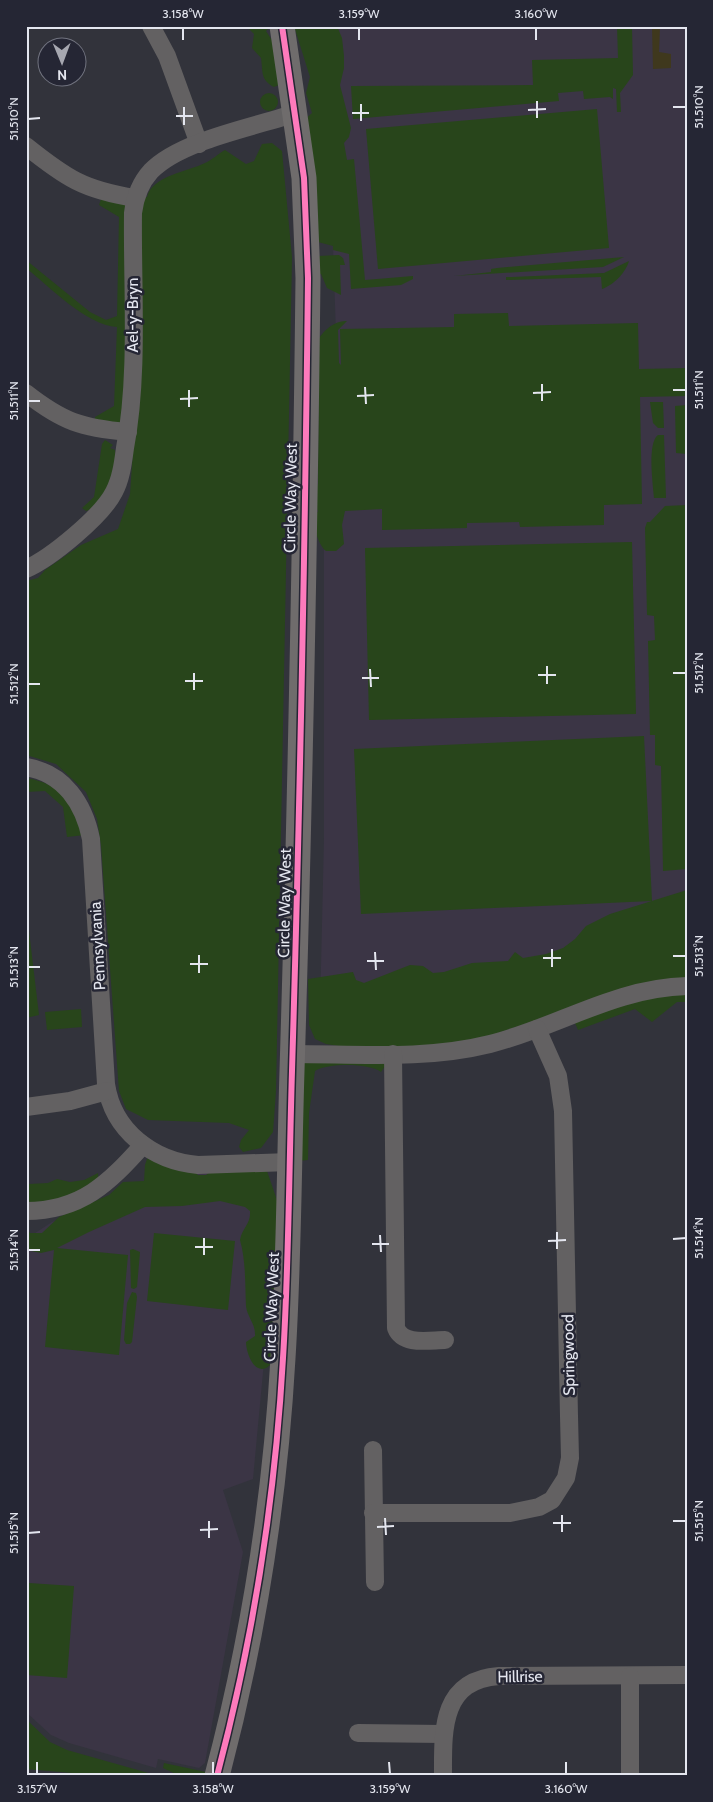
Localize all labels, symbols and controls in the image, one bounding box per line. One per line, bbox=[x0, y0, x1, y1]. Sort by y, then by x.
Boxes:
text: 3.158°W bbox=[162, 6, 204, 21]
text: 3.159°W bbox=[339, 6, 380, 21]
text: 3.160°W bbox=[515, 6, 558, 21]
north arrow bbox=[38, 38, 88, 88]
text: N bbox=[57, 66, 67, 84]
text: 51.510°N bbox=[691, 85, 706, 129]
text: 51.510°N bbox=[6, 97, 21, 141]
street label: Ael-y-Bryn bbox=[123, 278, 142, 352]
text: 51.511°N bbox=[691, 370, 706, 410]
text: 51.511°N bbox=[6, 381, 21, 421]
street label: Circle Way West bbox=[280, 442, 301, 553]
text: 51.512°N bbox=[691, 652, 706, 694]
text: 51.512°N bbox=[6, 663, 21, 705]
street label: Circle Way West bbox=[274, 847, 295, 958]
street label: Pennsylvania bbox=[86, 901, 109, 991]
text: 51.513°N bbox=[691, 935, 706, 977]
text: 51.513°N bbox=[6, 946, 21, 988]
text: 51.514°N bbox=[691, 1217, 706, 1259]
text: 51.514°N bbox=[6, 1229, 21, 1271]
street label: Circle Way West bbox=[260, 1251, 283, 1362]
street label: Springwood bbox=[558, 1314, 579, 1396]
text: 51.515°N bbox=[691, 1500, 706, 1542]
text: 51.515°N bbox=[6, 1512, 21, 1554]
street label: Hillrise bbox=[497, 1667, 543, 1686]
text: 3.157°W bbox=[17, 1781, 58, 1796]
text: 3.158°W bbox=[192, 1781, 234, 1796]
text: 3.159°W bbox=[370, 1781, 411, 1796]
text: 3.160°W bbox=[545, 1781, 588, 1796]

